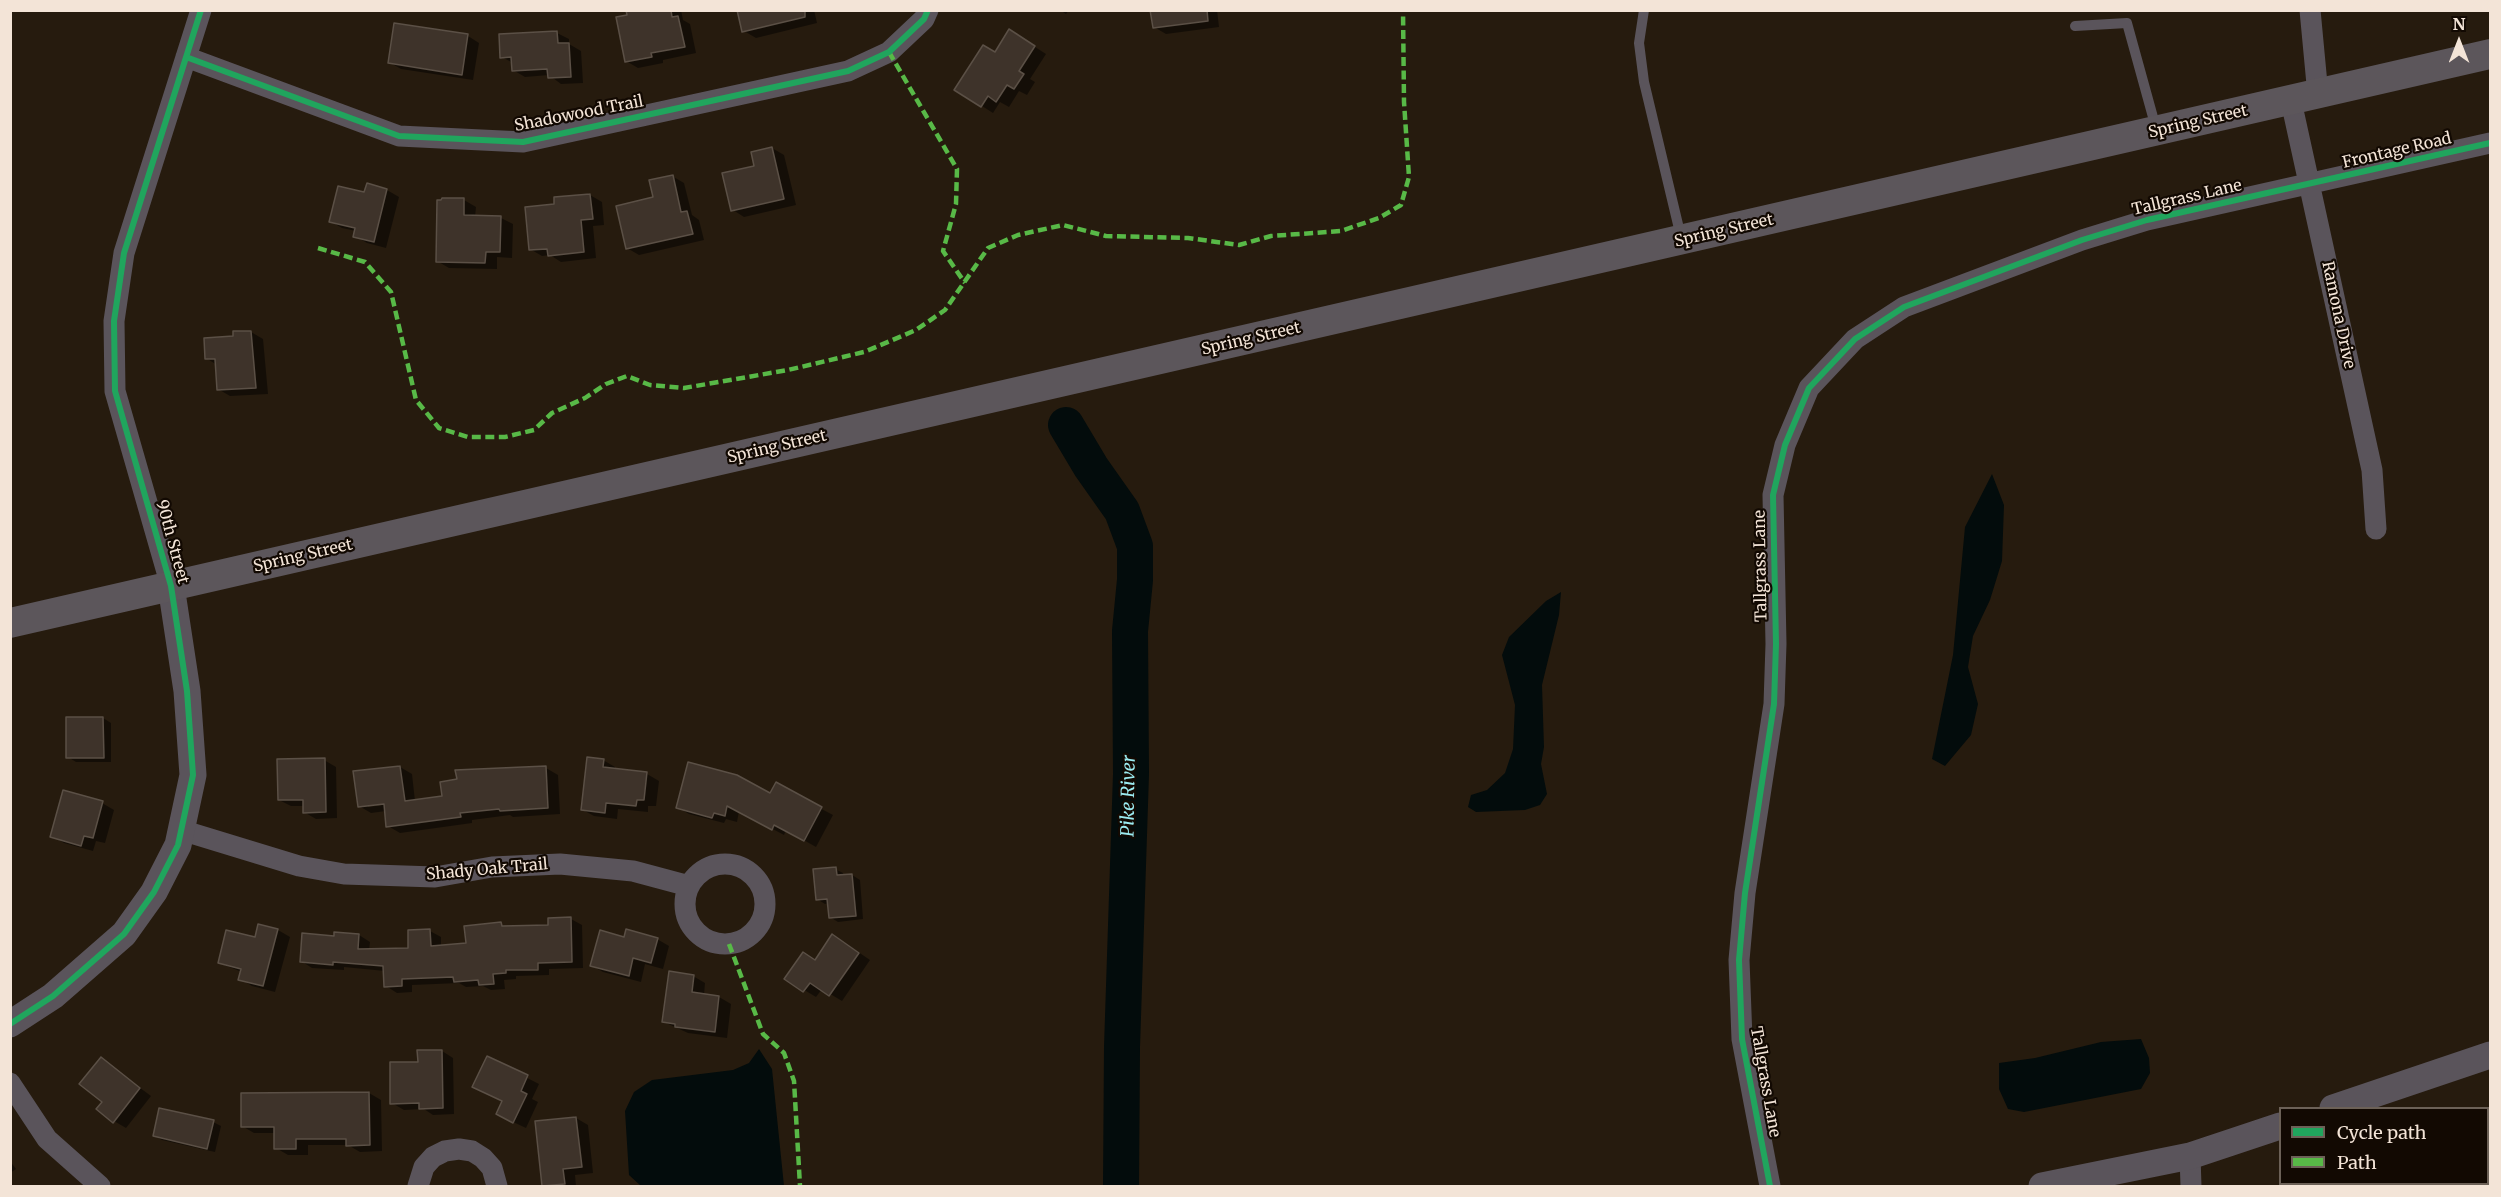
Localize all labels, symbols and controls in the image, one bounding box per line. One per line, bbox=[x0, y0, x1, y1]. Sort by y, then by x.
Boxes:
north arrow bbox=[2429, 12, 2489, 72]
text: N bbox=[2453, 14, 2465, 34]
street label: Shadowood Trail bbox=[513, 92, 645, 136]
street label: Spring Street bbox=[2147, 101, 2249, 143]
street label: Frontage Road bbox=[2341, 129, 2453, 173]
street label: Tallgrass Lane bbox=[2130, 176, 2244, 220]
street label: Spring Street bbox=[1673, 210, 1775, 252]
street label: Ramona Drive bbox=[2317, 259, 2359, 371]
street label: Spring Street bbox=[1200, 318, 1302, 360]
street label: Spring Street bbox=[726, 426, 828, 468]
street label: 90th Street bbox=[152, 498, 192, 586]
street label: Tallgrass Lane bbox=[1750, 510, 1772, 622]
street label: Spring Street bbox=[252, 535, 354, 577]
water label: Pike River bbox=[1117, 755, 1141, 837]
street label: Shady Oak Trail bbox=[425, 855, 549, 885]
street label: Tallgrass Lane bbox=[1746, 1025, 1784, 1139]
legend bbox=[2279, 1107, 2489, 1185]
text: Cycle path bbox=[2337, 1121, 2426, 1144]
text: Path bbox=[2337, 1151, 2377, 1174]

